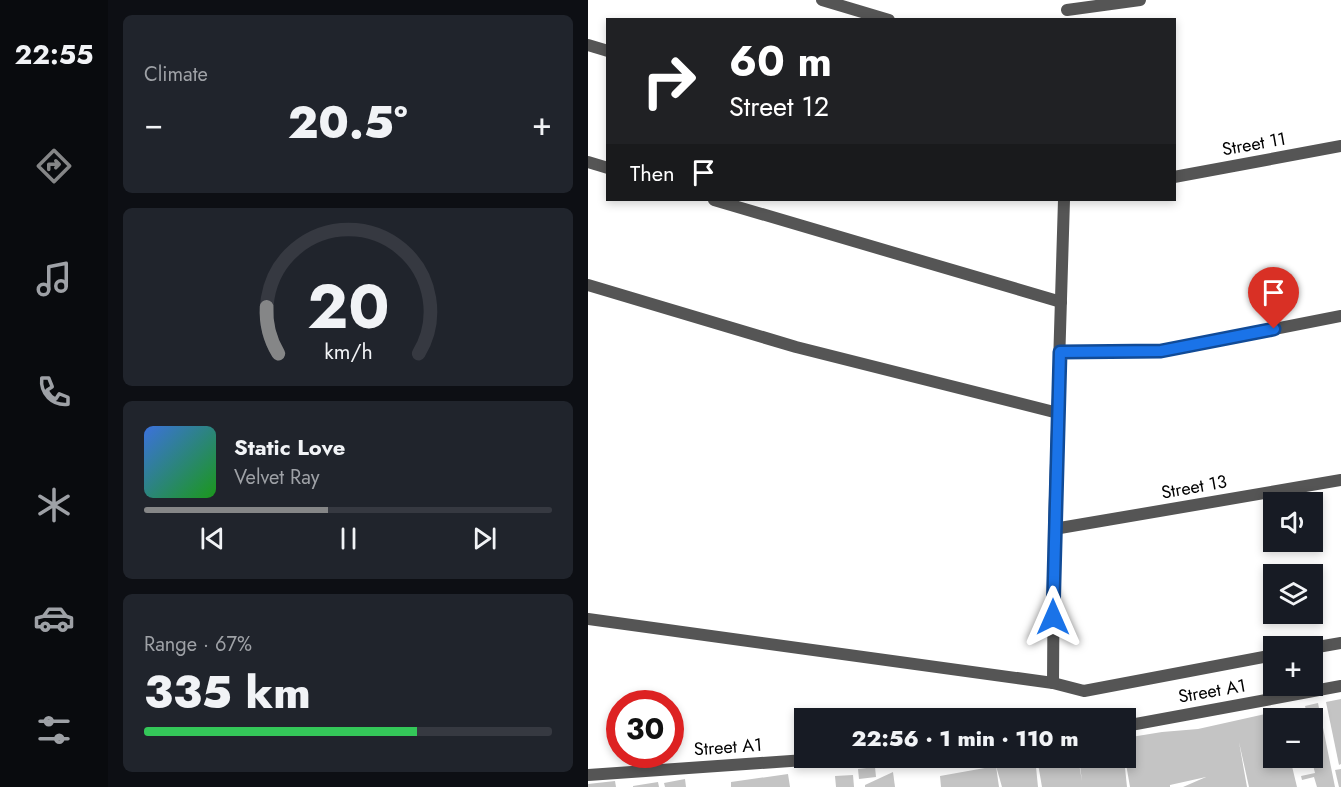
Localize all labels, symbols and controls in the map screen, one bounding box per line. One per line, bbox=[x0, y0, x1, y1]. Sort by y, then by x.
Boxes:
text: 60 m bbox=[729, 31, 832, 92]
text: 22:55 bbox=[15, 35, 93, 74]
icon: right bbox=[630, 42, 708, 120]
text: Climate bbox=[144, 60, 208, 89]
text: Street 12 bbox=[729, 87, 829, 126]
text: 20.5° bbox=[288, 90, 408, 155]
text: − bbox=[144, 100, 163, 147]
text: + bbox=[532, 100, 552, 147]
street label: Street 11 bbox=[1220, 126, 1288, 162]
icon: directions bbox=[33, 145, 75, 187]
icon: arrive bbox=[687, 156, 720, 189]
text: Then bbox=[630, 157, 675, 189]
icon: music bbox=[33, 258, 75, 300]
text: 20 bbox=[307, 261, 389, 351]
pin bbox=[1248, 267, 1299, 329]
icon: arrive bbox=[1257, 276, 1290, 309]
text: km/h bbox=[324, 336, 372, 367]
icon: phone bbox=[33, 371, 75, 413]
text: Static Love bbox=[234, 431, 345, 463]
text: Velvet Ray bbox=[234, 463, 320, 492]
street label: Street 13 bbox=[1159, 468, 1229, 506]
icon: climate bbox=[33, 484, 75, 526]
map controls bbox=[1263, 492, 1323, 768]
button: sound bbox=[1263, 492, 1323, 552]
icon: previous bbox=[196, 522, 229, 555]
icon: pause bbox=[332, 522, 365, 555]
icon: next bbox=[468, 522, 501, 555]
button: layers bbox=[1263, 564, 1323, 624]
position arrow bbox=[1021, 585, 1085, 649]
icon: car bbox=[33, 597, 75, 639]
text: Range · 67% bbox=[144, 630, 252, 659]
button: + bbox=[1263, 636, 1323, 696]
text: 335 km bbox=[144, 660, 311, 725]
street label: Street A1 bbox=[1176, 672, 1248, 710]
speed limit sign: 30 bbox=[606, 690, 684, 768]
button: − bbox=[1263, 708, 1323, 768]
icon: filters bbox=[33, 709, 75, 751]
text: 22:56 · 1 min · 110 m bbox=[852, 722, 1078, 754]
street label: Street A1 bbox=[693, 732, 763, 762]

